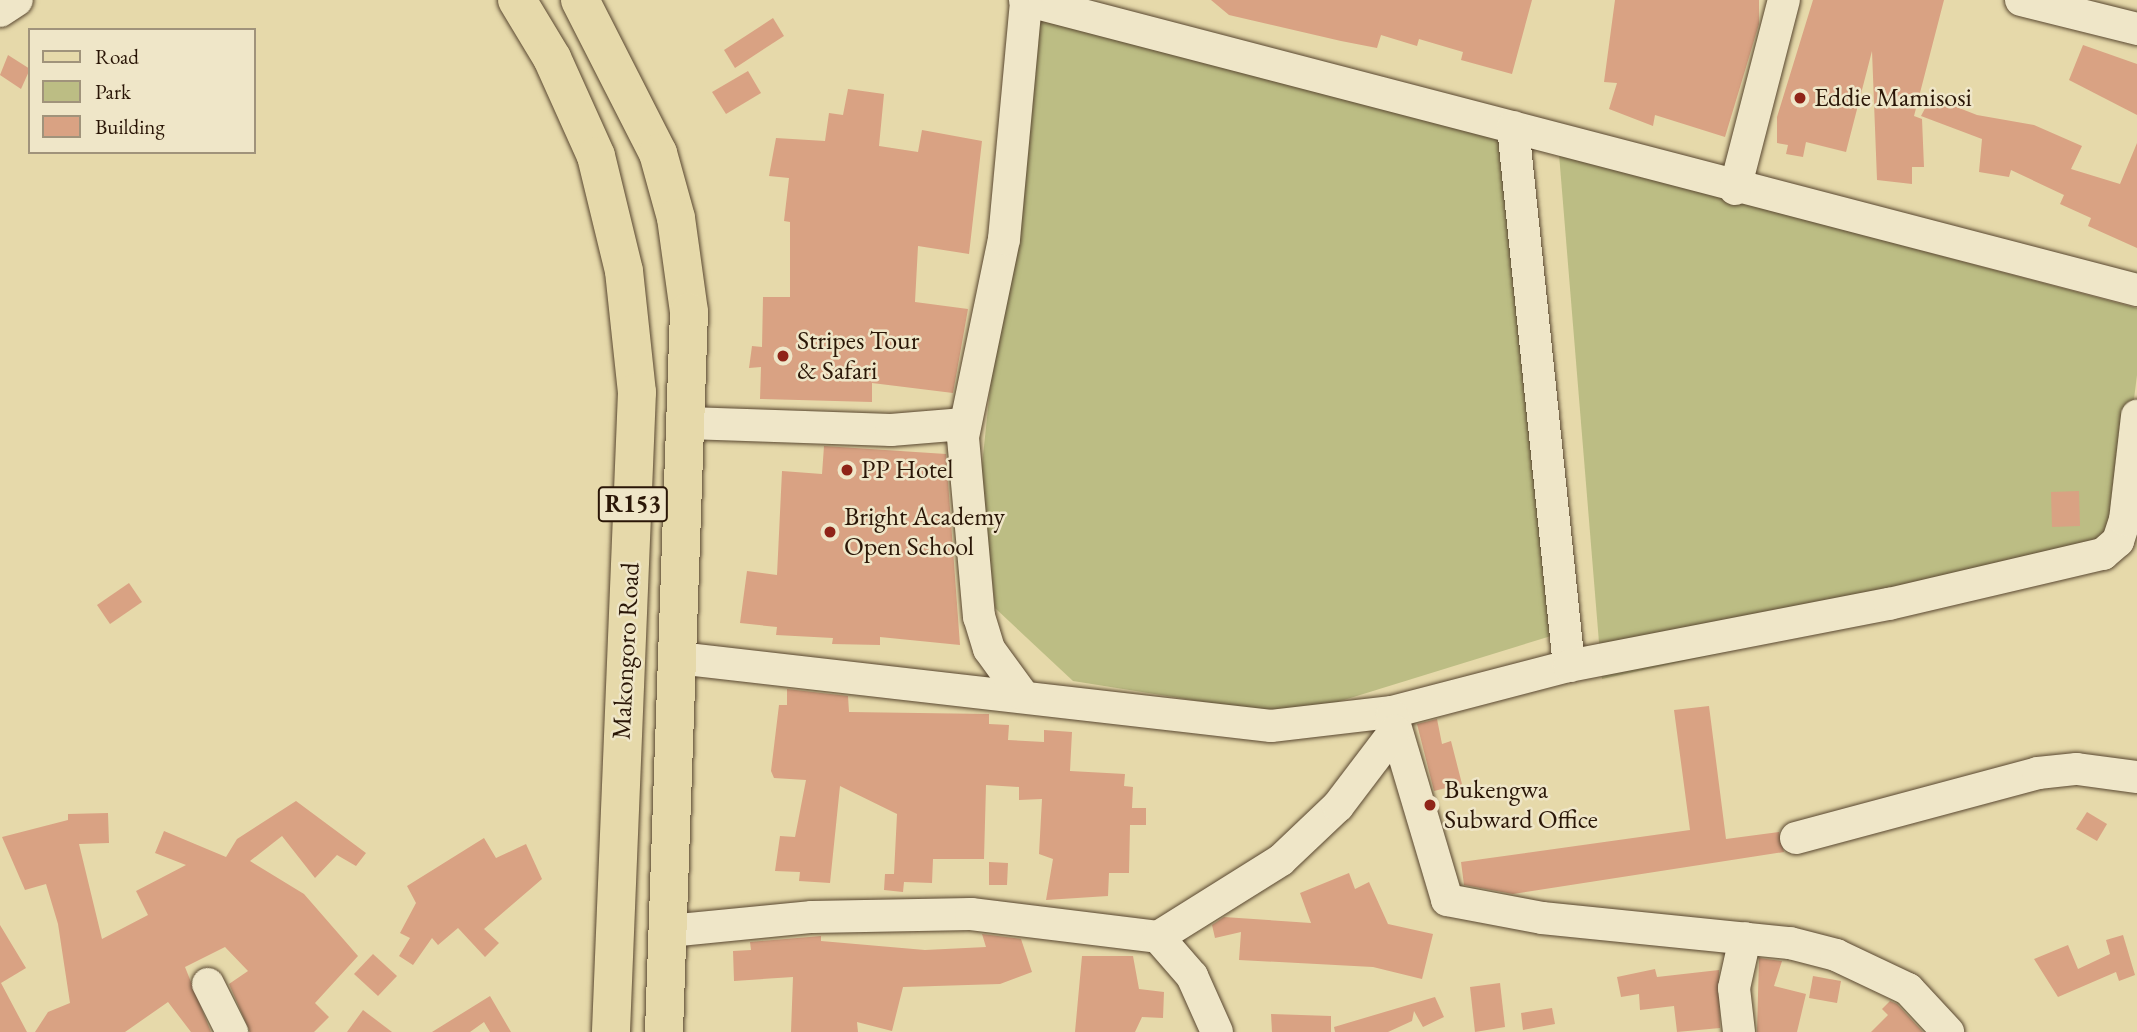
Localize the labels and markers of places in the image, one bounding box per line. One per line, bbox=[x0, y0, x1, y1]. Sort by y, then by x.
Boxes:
place label: Eddie Mamisosi bbox=[1814, 82, 1972, 114]
marker: Eddie Mamisosi bbox=[1792, 90, 1808, 106]
place label: Stripes Tour & Safari bbox=[797, 325, 919, 386]
marker: Stripes Tour & Safari bbox=[775, 348, 791, 364]
place label: PP Hotel bbox=[861, 454, 953, 486]
marker: PP Hotel bbox=[839, 462, 855, 478]
place label: Bright Academy Open School bbox=[844, 501, 1005, 562]
marker: Bright Academy Open School bbox=[822, 524, 838, 540]
place label: Bukengwa Subward Office bbox=[1444, 774, 1598, 836]
marker: Bukengwa Subward Office bbox=[1422, 797, 1438, 813]

